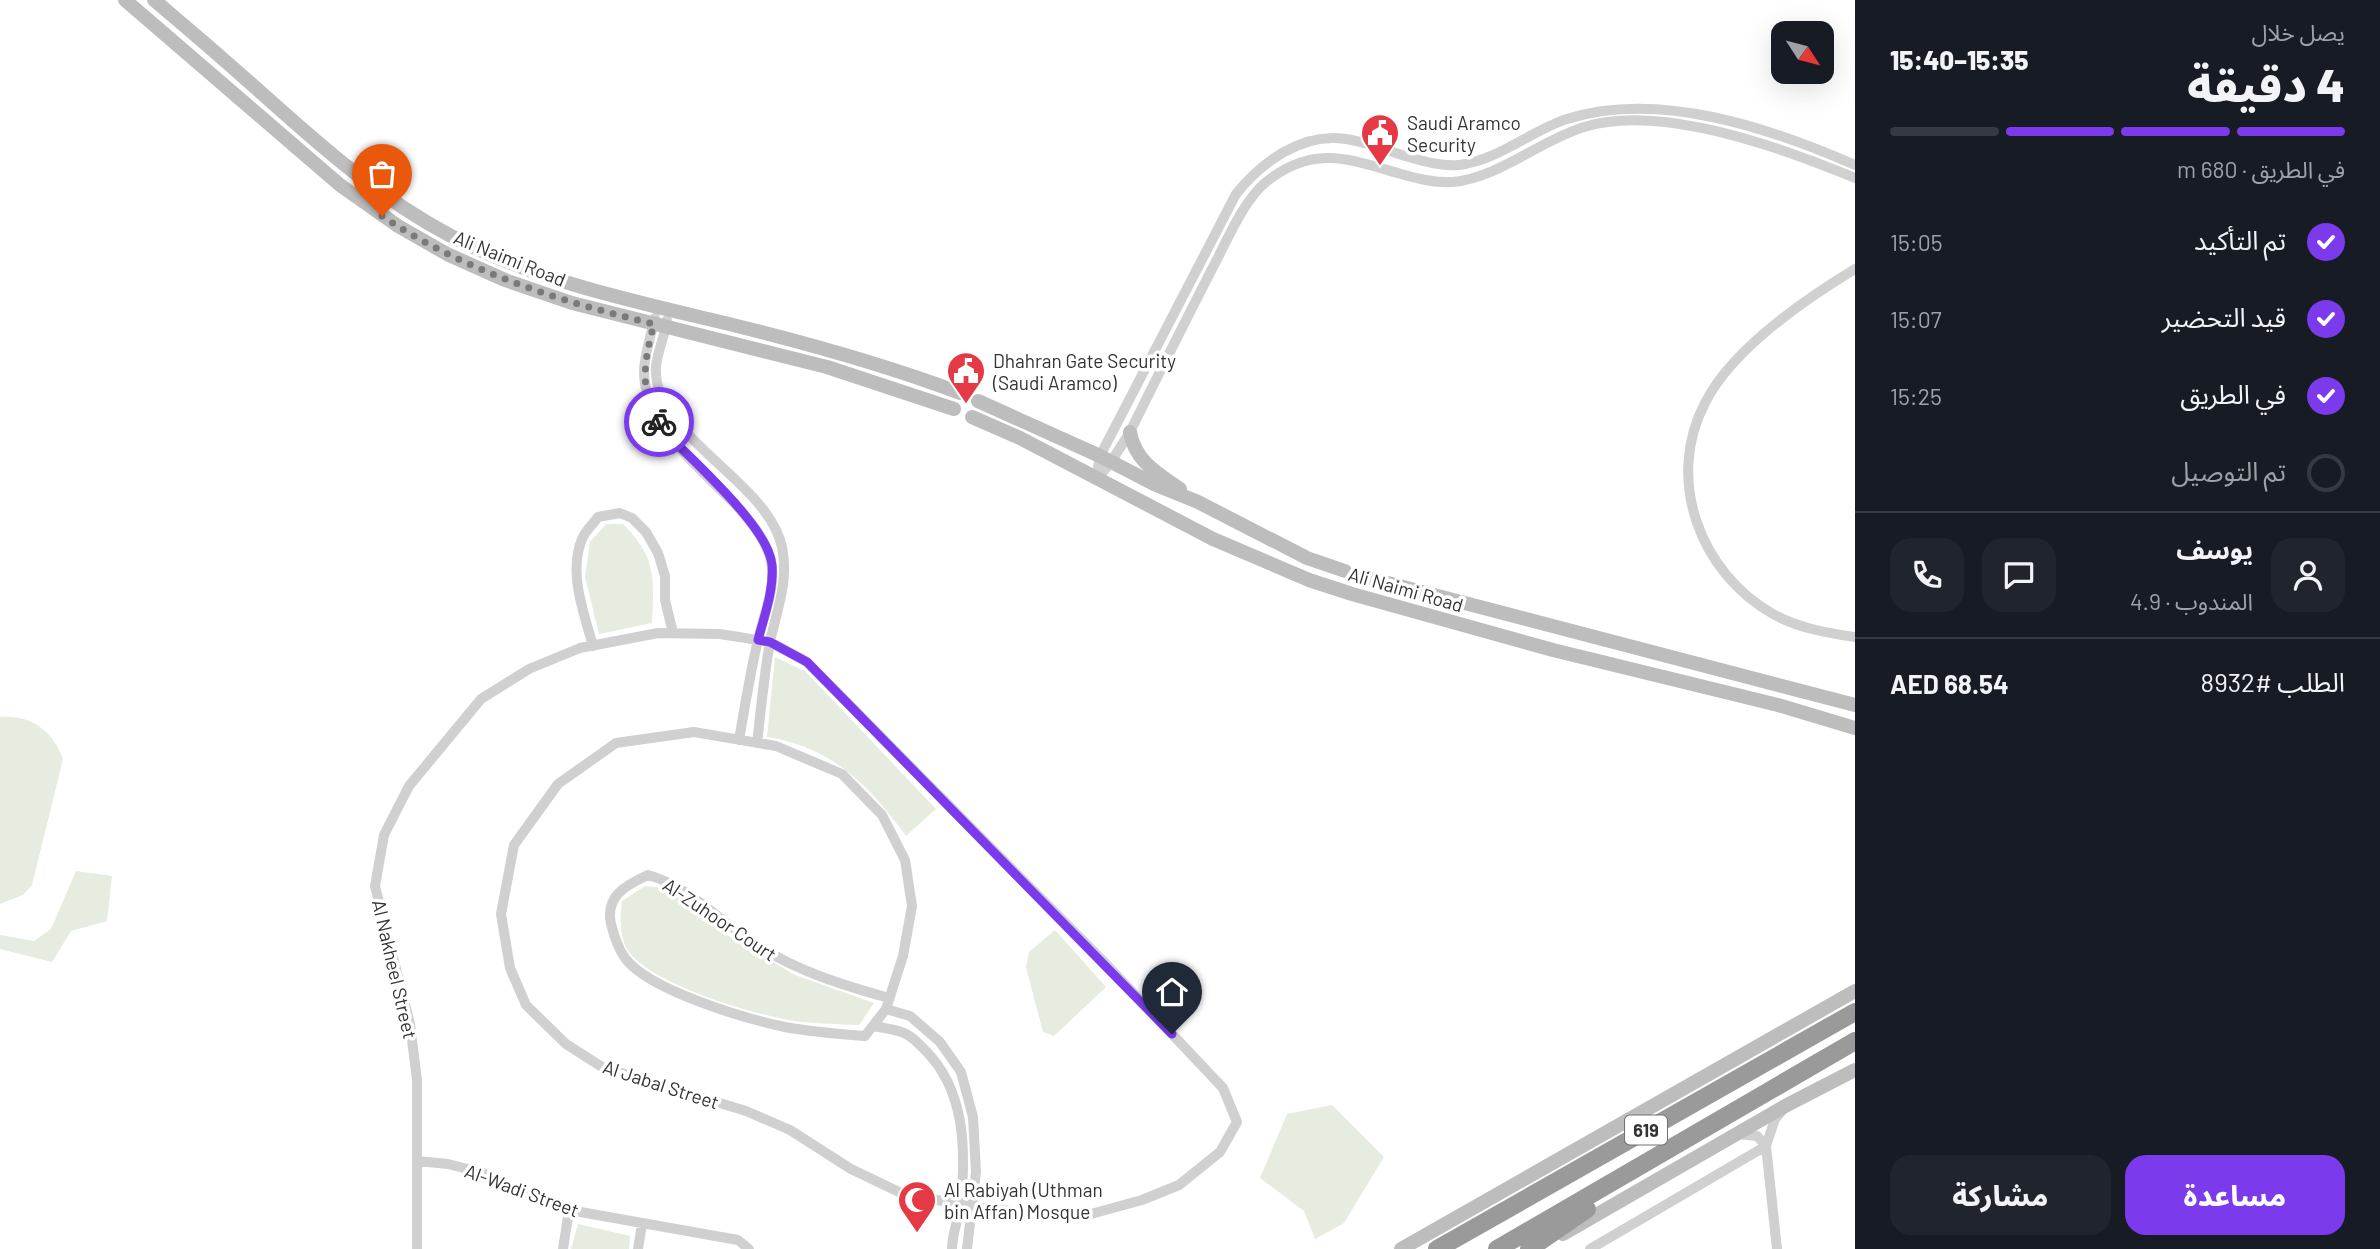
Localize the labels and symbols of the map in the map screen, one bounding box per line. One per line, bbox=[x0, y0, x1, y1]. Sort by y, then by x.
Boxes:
north arrow bbox=[1771, 21, 1834, 84]
place label: Saudi Aramco Security bbox=[1407, 111, 1521, 156]
public building icon: Saudi Aramco Security bbox=[1359, 112, 1401, 167]
pin bbox=[352, 144, 412, 216]
street label: Ali Naimi Road bbox=[451, 225, 569, 291]
place label: Dhahran Gate Security (Saudi Aramco) bbox=[992, 349, 1176, 394]
public building icon: Dhahran Gate Security (Saudi Aramco) bbox=[945, 350, 987, 405]
courier bbox=[624, 387, 694, 457]
street label: Ali Naimi Road bbox=[1346, 562, 1466, 616]
street label: Al-Zuhoor Court bbox=[659, 873, 781, 965]
street label: Al Nakheel Street bbox=[368, 897, 422, 1041]
pin bbox=[1142, 962, 1202, 1034]
street label: Al Jabal Street bbox=[600, 1054, 722, 1114]
road number: 619 bbox=[1625, 1115, 1667, 1144]
street label: Al-Wadi Street bbox=[462, 1159, 582, 1221]
place label: Al Rabiyah (Uthman bin Affan) Mosque bbox=[944, 1178, 1103, 1223]
mosque icon: Al Rabiyah (Uthman bin Affan) Mosque bbox=[896, 1179, 938, 1234]

